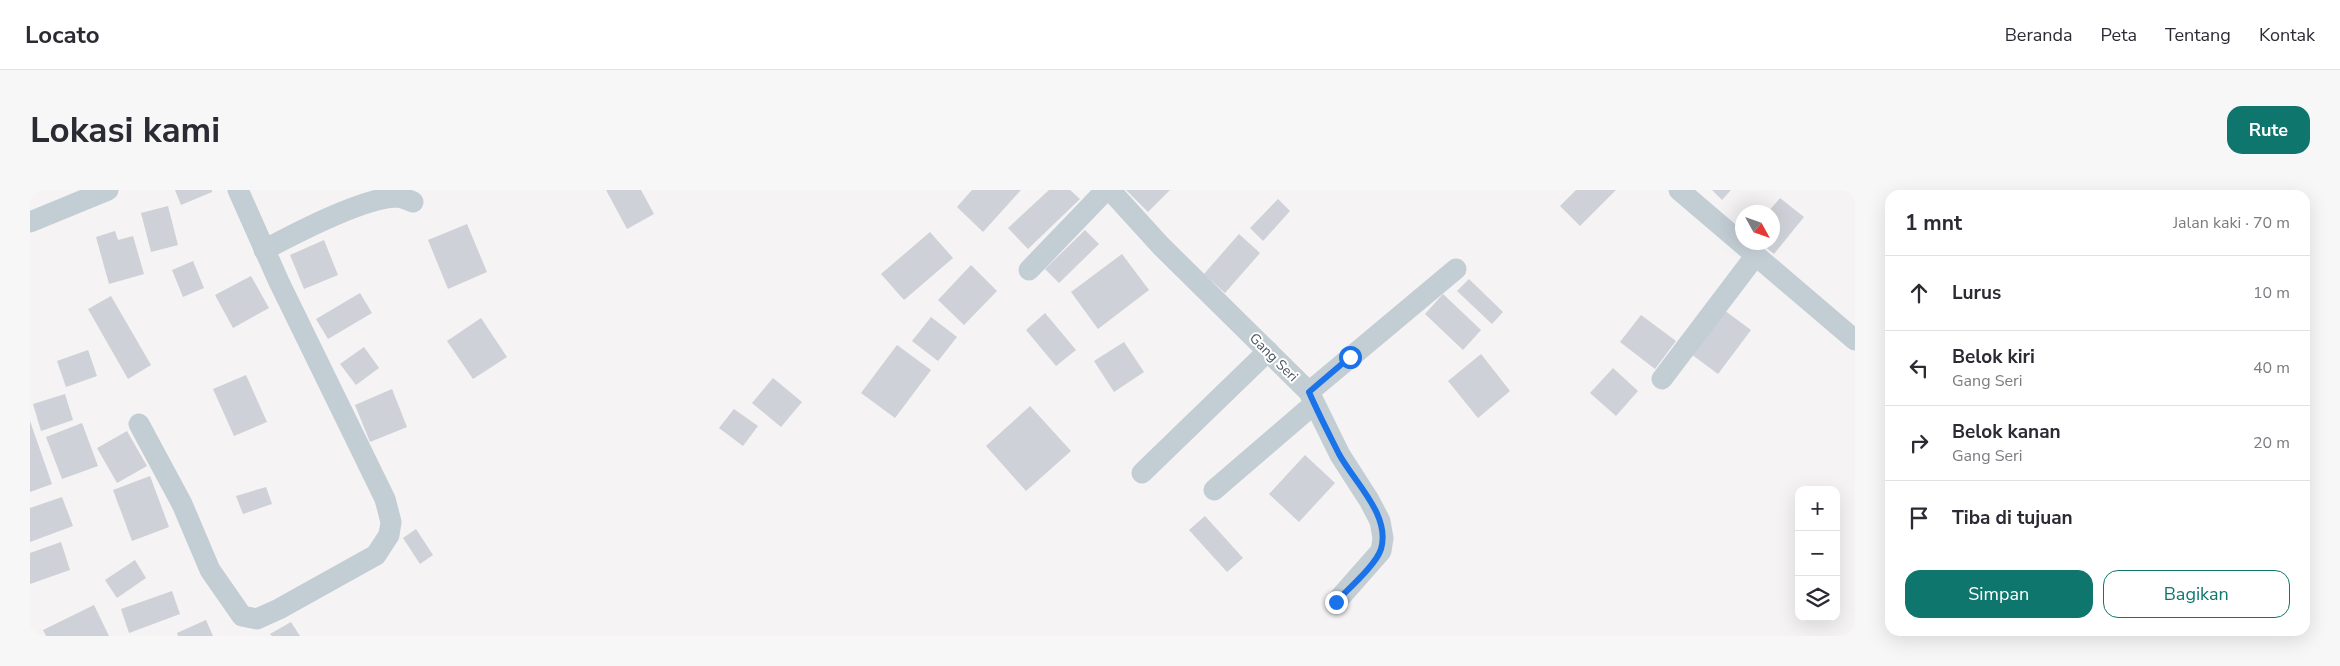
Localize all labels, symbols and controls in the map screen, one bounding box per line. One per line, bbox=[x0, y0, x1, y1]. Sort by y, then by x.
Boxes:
text: Locato bbox=[25, 19, 100, 51]
text: Beranda bbox=[2005, 23, 2073, 47]
text: Peta bbox=[2101, 23, 2137, 47]
text: Tentang bbox=[2165, 23, 2231, 47]
text: Kontak bbox=[2259, 23, 2315, 47]
button: Rute bbox=[2227, 106, 2310, 154]
text: Lokasi kami bbox=[30, 107, 220, 154]
north arrow bbox=[1735, 205, 1780, 250]
text: 1 mnt bbox=[1905, 209, 1962, 237]
text: Jalan kaki · 70 m bbox=[2173, 212, 2290, 234]
icon: ahead bbox=[1905, 279, 1933, 307]
text: Lurus bbox=[1952, 280, 2001, 306]
text: 10 m bbox=[2253, 282, 2290, 304]
street label: Gang Seri bbox=[1245, 329, 1302, 386]
text: Belok kiri bbox=[1952, 344, 2035, 370]
route start bbox=[1339, 346, 1362, 369]
icon: left bbox=[1905, 354, 1933, 382]
text: 40 m bbox=[2253, 357, 2290, 379]
text: Gang Seri bbox=[1952, 370, 2022, 392]
text: Belok kanan bbox=[1952, 419, 2061, 445]
icon: right bbox=[1905, 429, 1933, 457]
text: 20 m bbox=[2253, 432, 2290, 454]
text: Gang Seri bbox=[1952, 445, 2022, 467]
map controls bbox=[1795, 486, 1840, 621]
button: + bbox=[1795, 486, 1840, 531]
icon: arrive bbox=[1905, 504, 1933, 532]
text: Tiba di tujuan bbox=[1952, 505, 2073, 531]
button: − bbox=[1795, 531, 1840, 576]
button: Simpan bbox=[1905, 570, 2093, 618]
button: Bagikan bbox=[2103, 570, 2290, 618]
button: layers bbox=[1795, 576, 1840, 621]
route end bbox=[1325, 591, 1348, 614]

